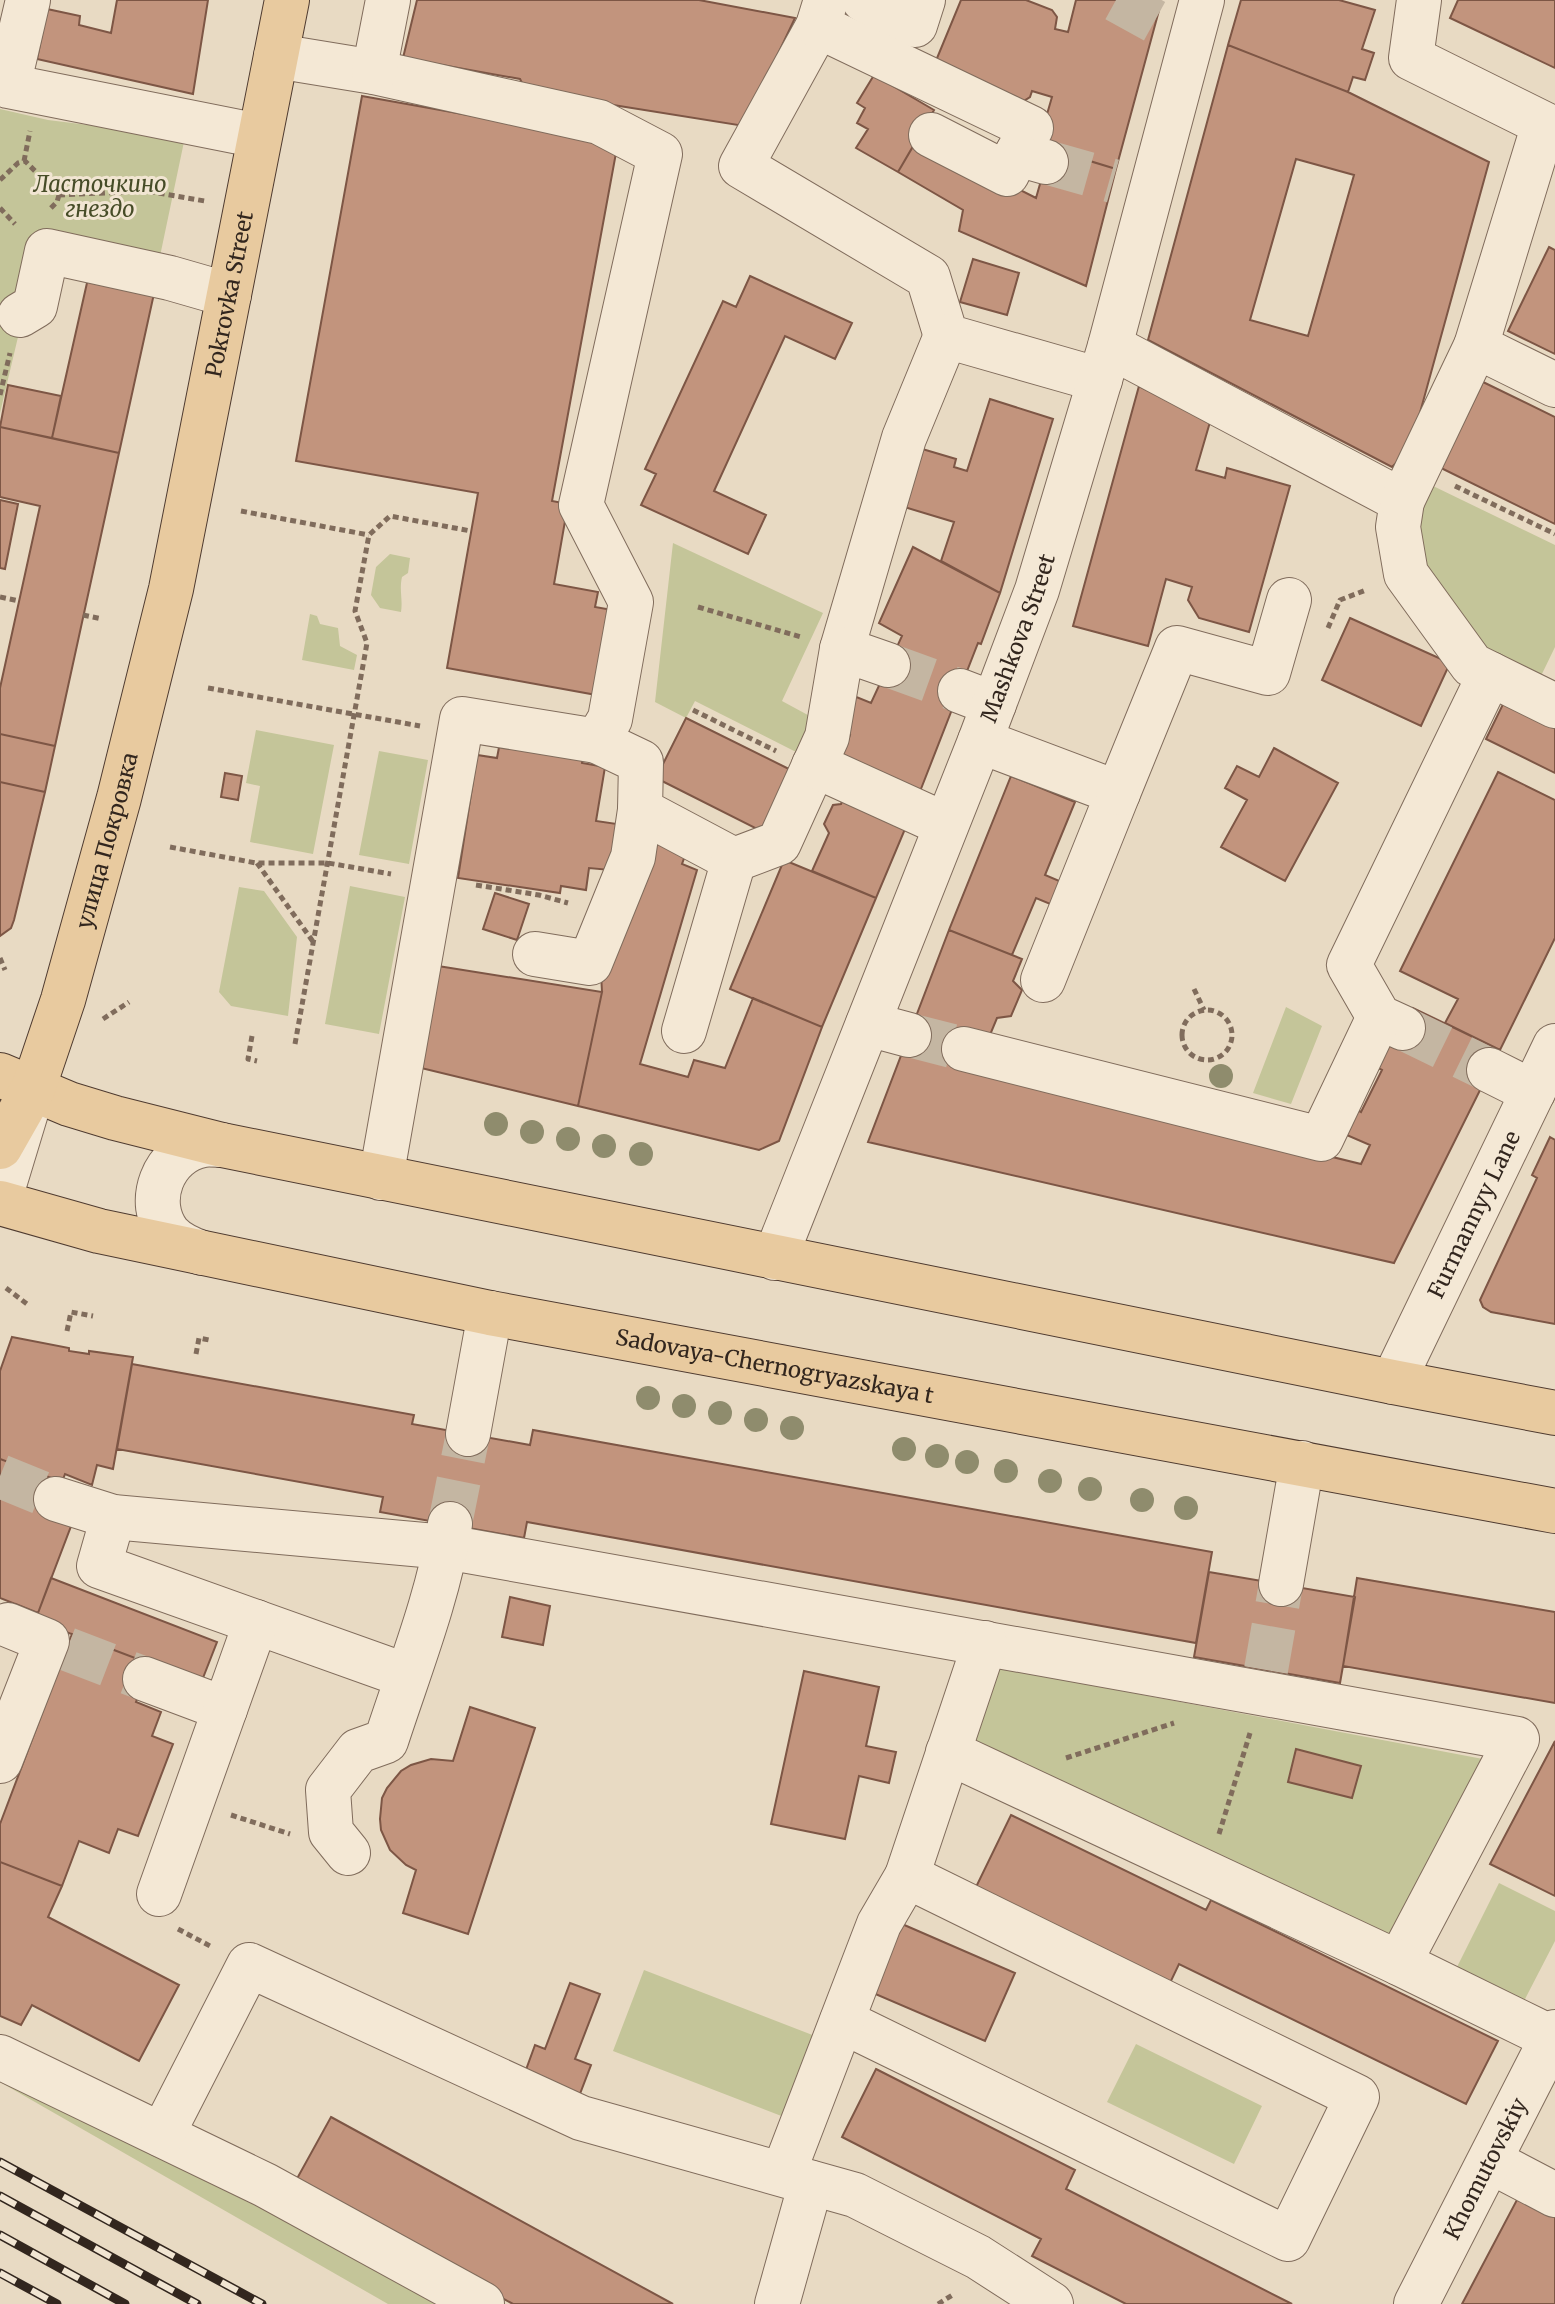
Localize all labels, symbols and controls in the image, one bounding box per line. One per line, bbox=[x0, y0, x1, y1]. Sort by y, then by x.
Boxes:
park label: Ласточкино гнездо bbox=[33, 170, 166, 223]
street label: Pokrovka Street bbox=[199, 209, 259, 380]
street label: Mashkova Street bbox=[974, 550, 1061, 726]
street label: улица Покровка bbox=[69, 749, 144, 932]
street label: Furmannyy Lane bbox=[1422, 1126, 1526, 1303]
street label: Sadovaya-Chernogryazskaya t bbox=[613, 1323, 936, 1409]
street label: Khomutovskiy bbox=[1437, 2093, 1533, 2244]

